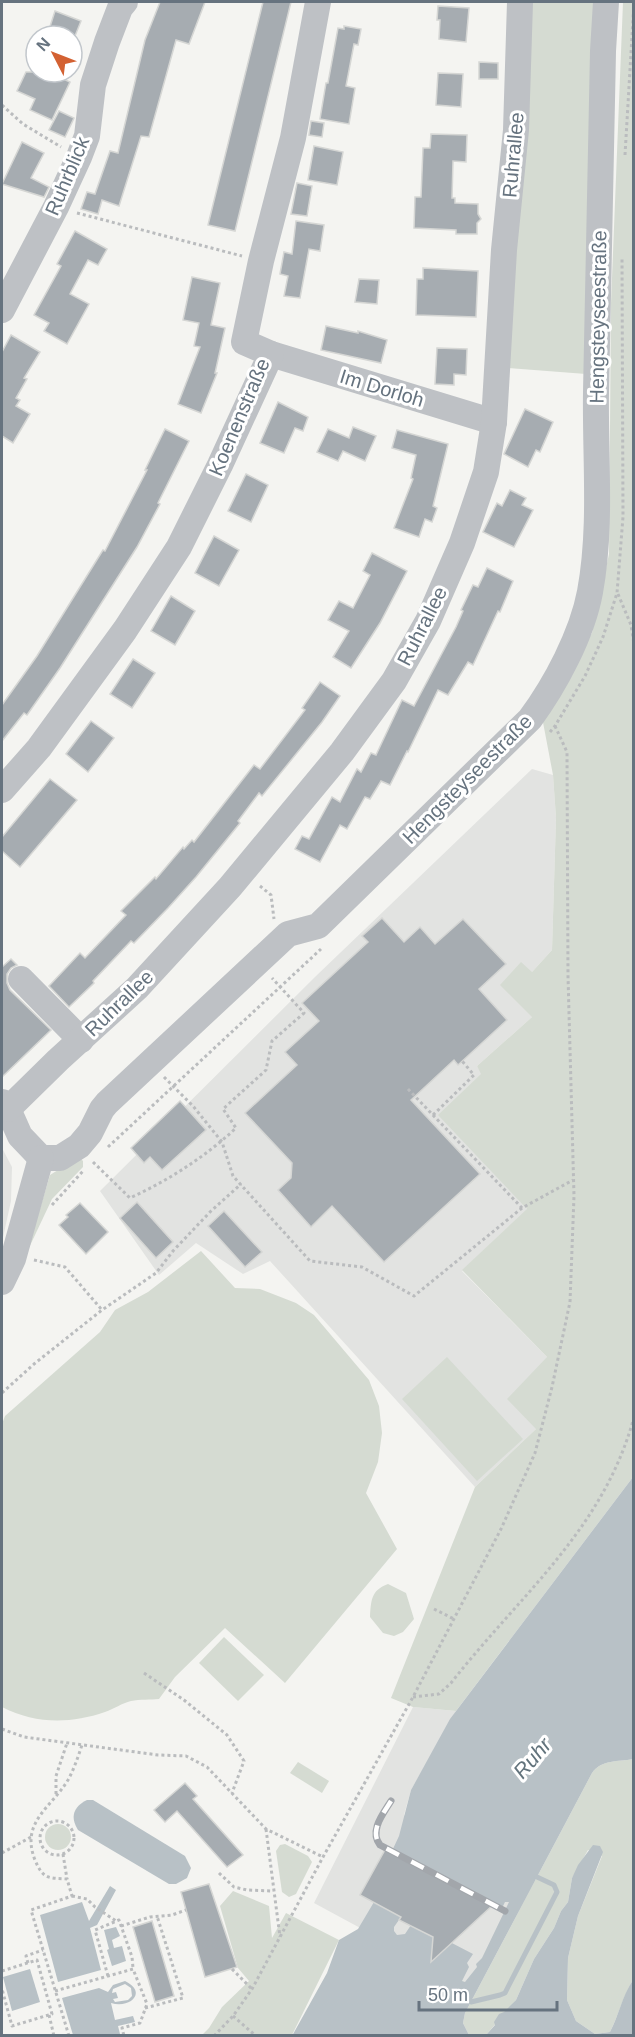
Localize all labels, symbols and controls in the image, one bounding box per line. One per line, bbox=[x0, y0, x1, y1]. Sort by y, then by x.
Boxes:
north arrow bbox=[24, 24, 84, 84]
text: N bbox=[33, 34, 53, 54]
street label: Ruhrallee bbox=[498, 111, 528, 199]
street label: Ruhrblick bbox=[41, 132, 94, 219]
street label: Hengsteyseestraße bbox=[585, 230, 611, 404]
street label: Koenenstraße bbox=[204, 355, 274, 479]
street label: Im Dorloh bbox=[337, 365, 427, 411]
street label: Ruhrallee bbox=[393, 583, 451, 669]
street label: Hengsteyseestraße bbox=[398, 710, 536, 848]
street label: Ruhrallee bbox=[81, 965, 157, 1041]
water label: Ruhr bbox=[508, 1733, 556, 1783]
scale bar bbox=[419, 1974, 557, 2012]
text: 50 m bbox=[428, 1985, 468, 2005]

